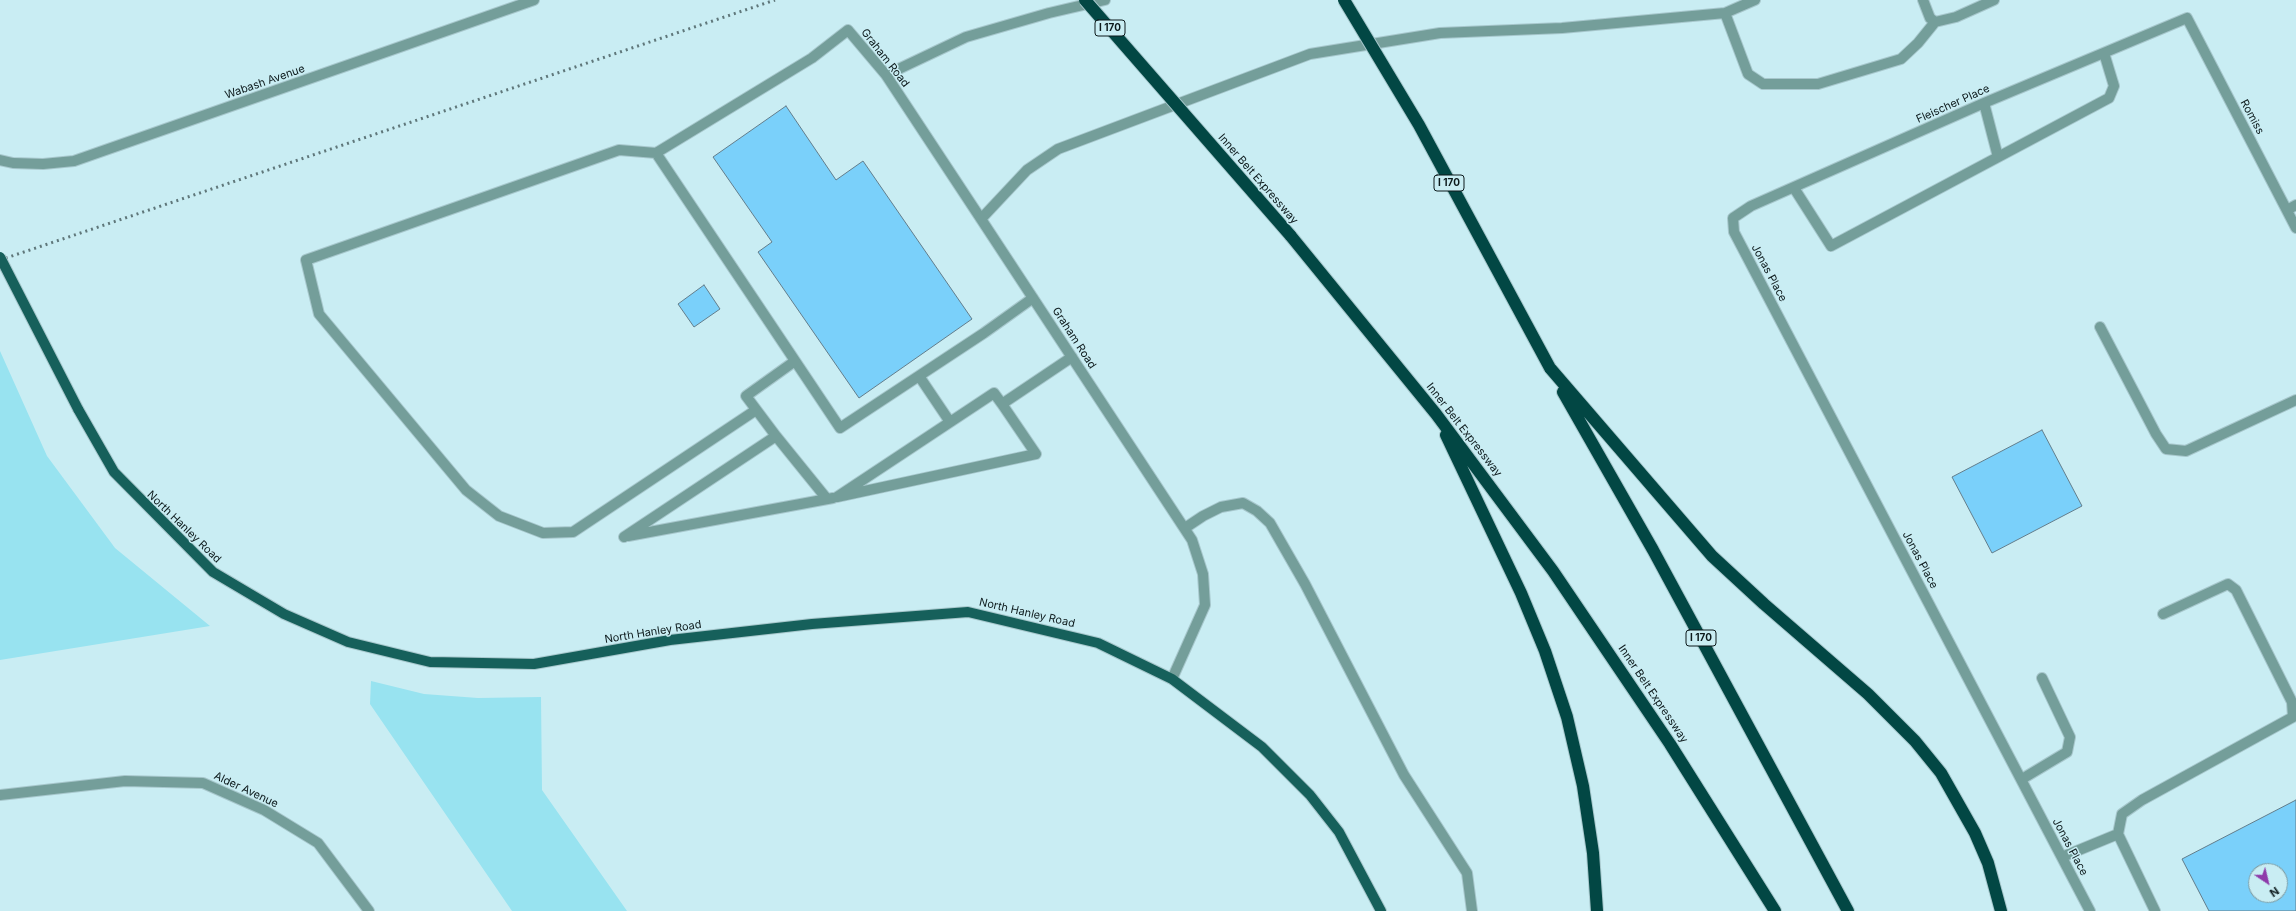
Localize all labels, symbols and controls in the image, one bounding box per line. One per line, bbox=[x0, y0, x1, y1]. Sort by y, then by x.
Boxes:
road number: I 170 bbox=[1095, 20, 1125, 36]
street label: Graham Road bbox=[858, 26, 912, 90]
street label: Wabash Avenue bbox=[223, 62, 307, 102]
street label: Fleischer Place bbox=[1914, 82, 1992, 126]
street label: Romiss bbox=[2237, 97, 2267, 137]
street label: Inner Belt Expressway bbox=[1215, 131, 1301, 227]
road number: I 170 bbox=[1434, 175, 1464, 191]
street label: Jonas Place bbox=[1748, 242, 1790, 304]
street label: Graham Road bbox=[1049, 305, 1099, 371]
street label: Inner Belt Expressway bbox=[1423, 381, 1505, 479]
street label: North Hanley Road bbox=[144, 488, 224, 566]
street label: Jonas Place bbox=[1899, 529, 1941, 591]
street label: North Hanley Road bbox=[978, 596, 1076, 630]
street label: North Hanley Road bbox=[604, 618, 702, 646]
road number: I 170 bbox=[1686, 630, 1716, 646]
street label: Inner Belt Expressway bbox=[1615, 643, 1691, 745]
street label: Alder Avenue bbox=[212, 769, 280, 811]
street label: Jonas Place bbox=[2049, 816, 2091, 878]
north arrow bbox=[2248, 863, 2288, 903]
text: N bbox=[2267, 884, 2282, 900]

